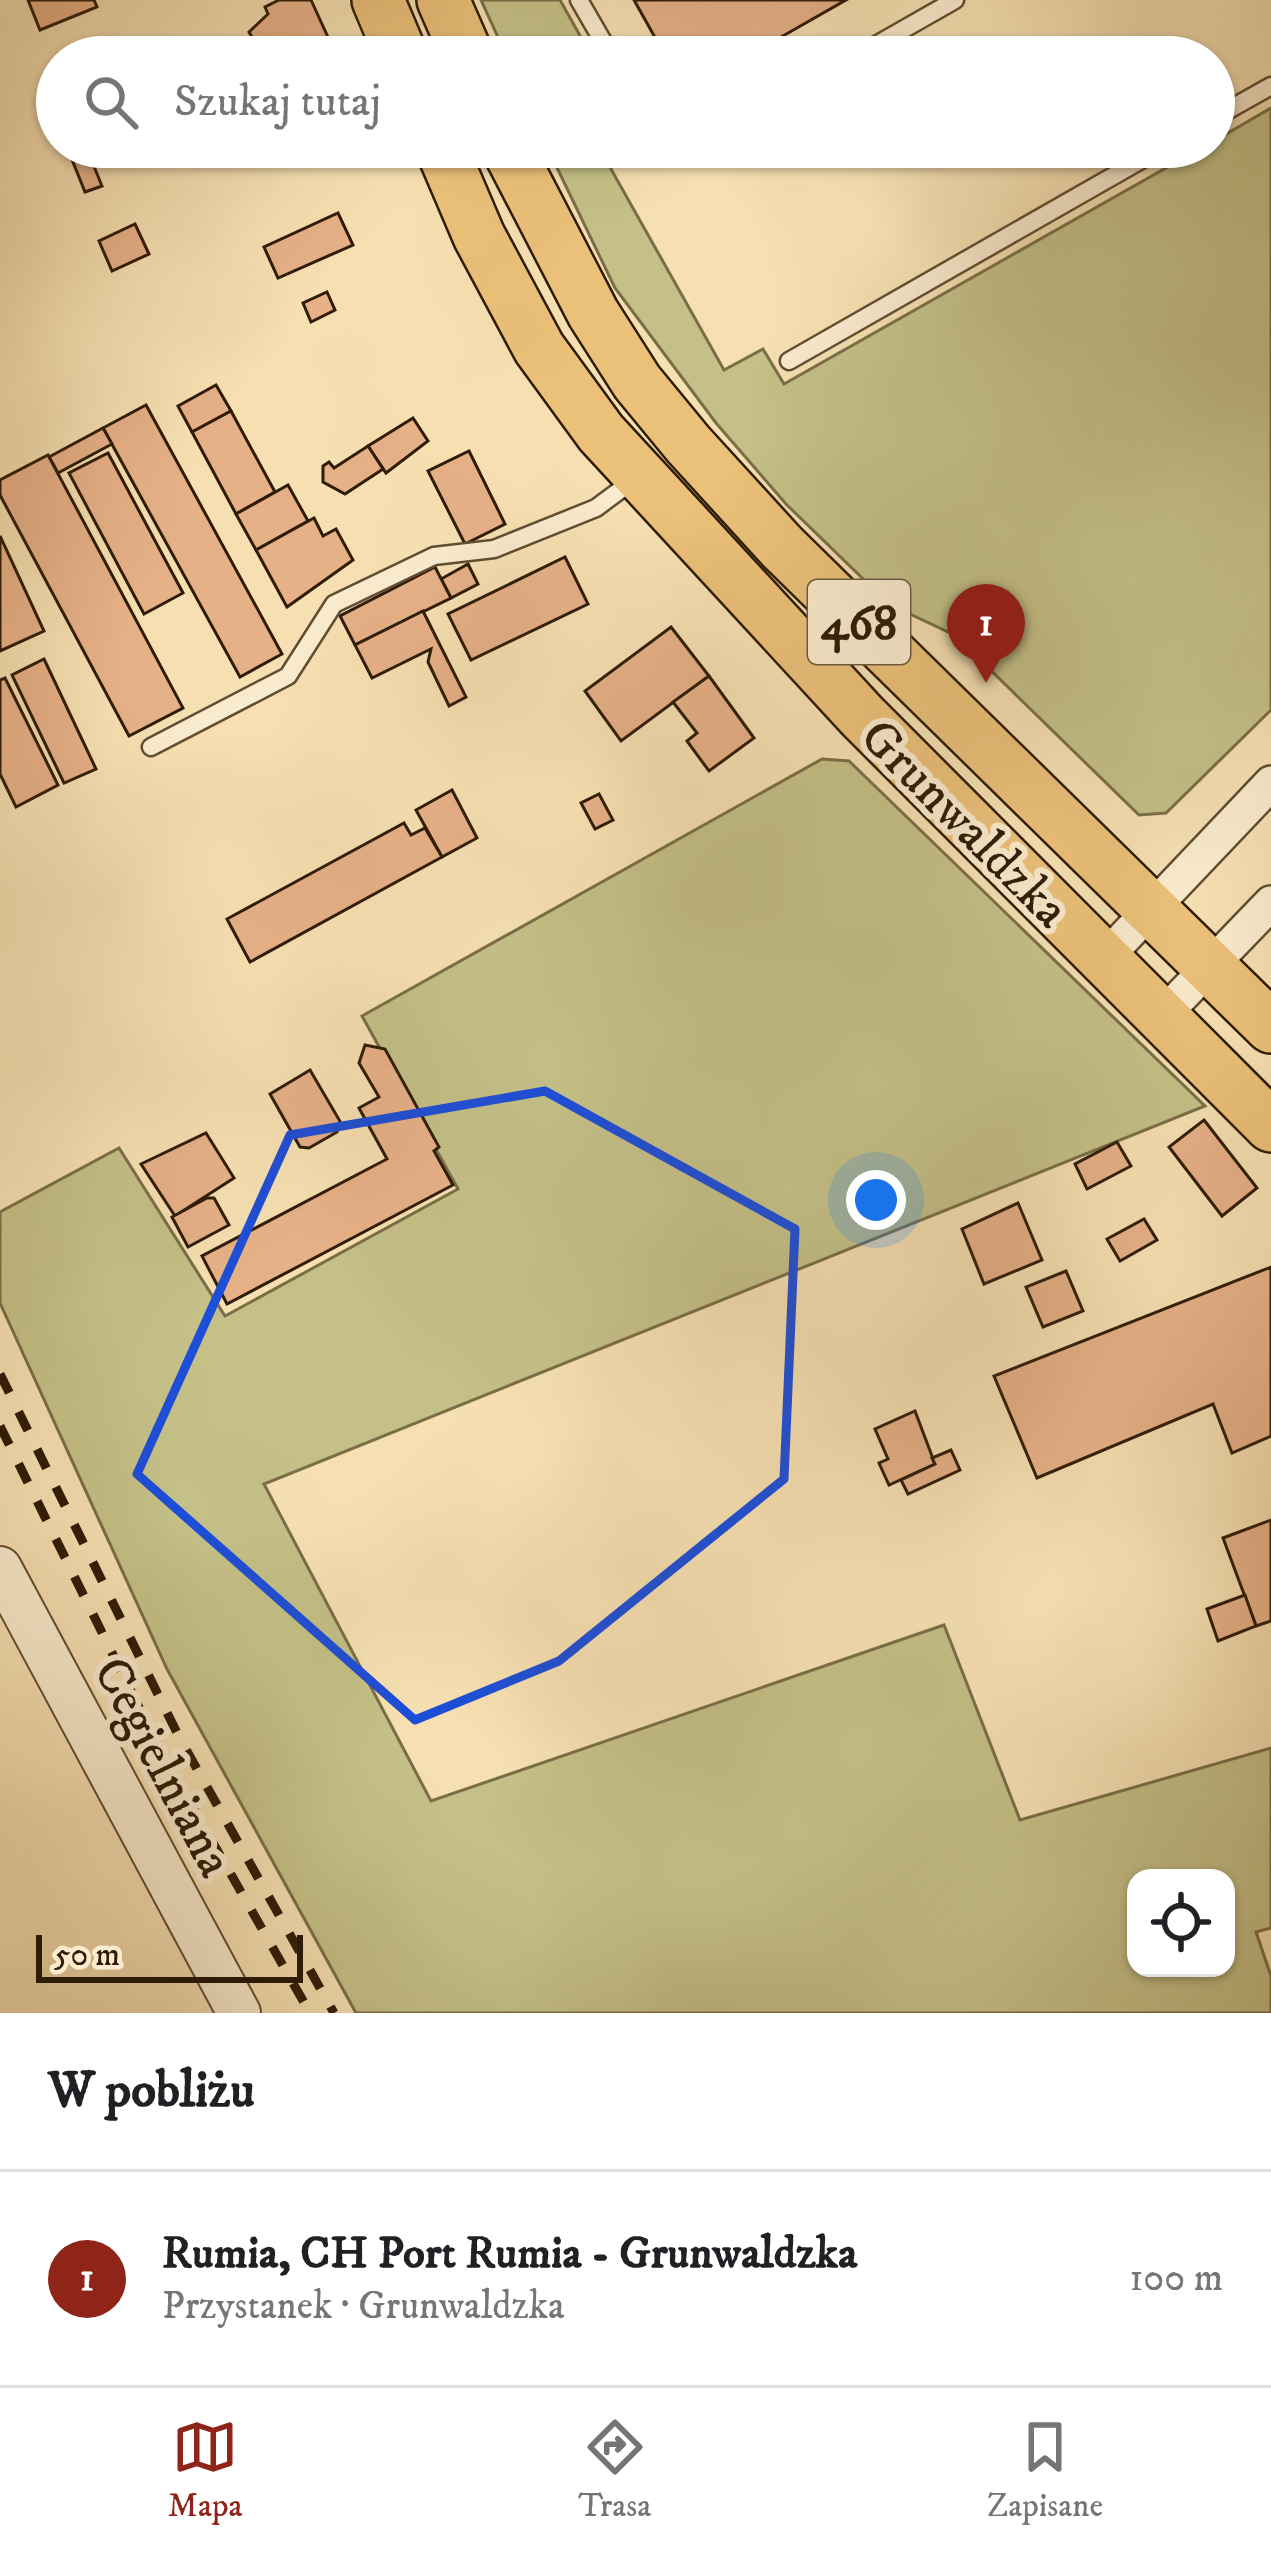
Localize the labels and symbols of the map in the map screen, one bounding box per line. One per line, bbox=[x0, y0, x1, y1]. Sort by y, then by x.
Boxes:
road number: 468 bbox=[808, 580, 910, 664]
pin: 1 bbox=[947, 584, 1025, 683]
street label: Grunwaldzka bbox=[846, 706, 1082, 942]
your location bbox=[846, 1170, 906, 1230]
street label: Cegielniana bbox=[78, 1647, 247, 1888]
scale bar bbox=[36, 1929, 303, 1982]

